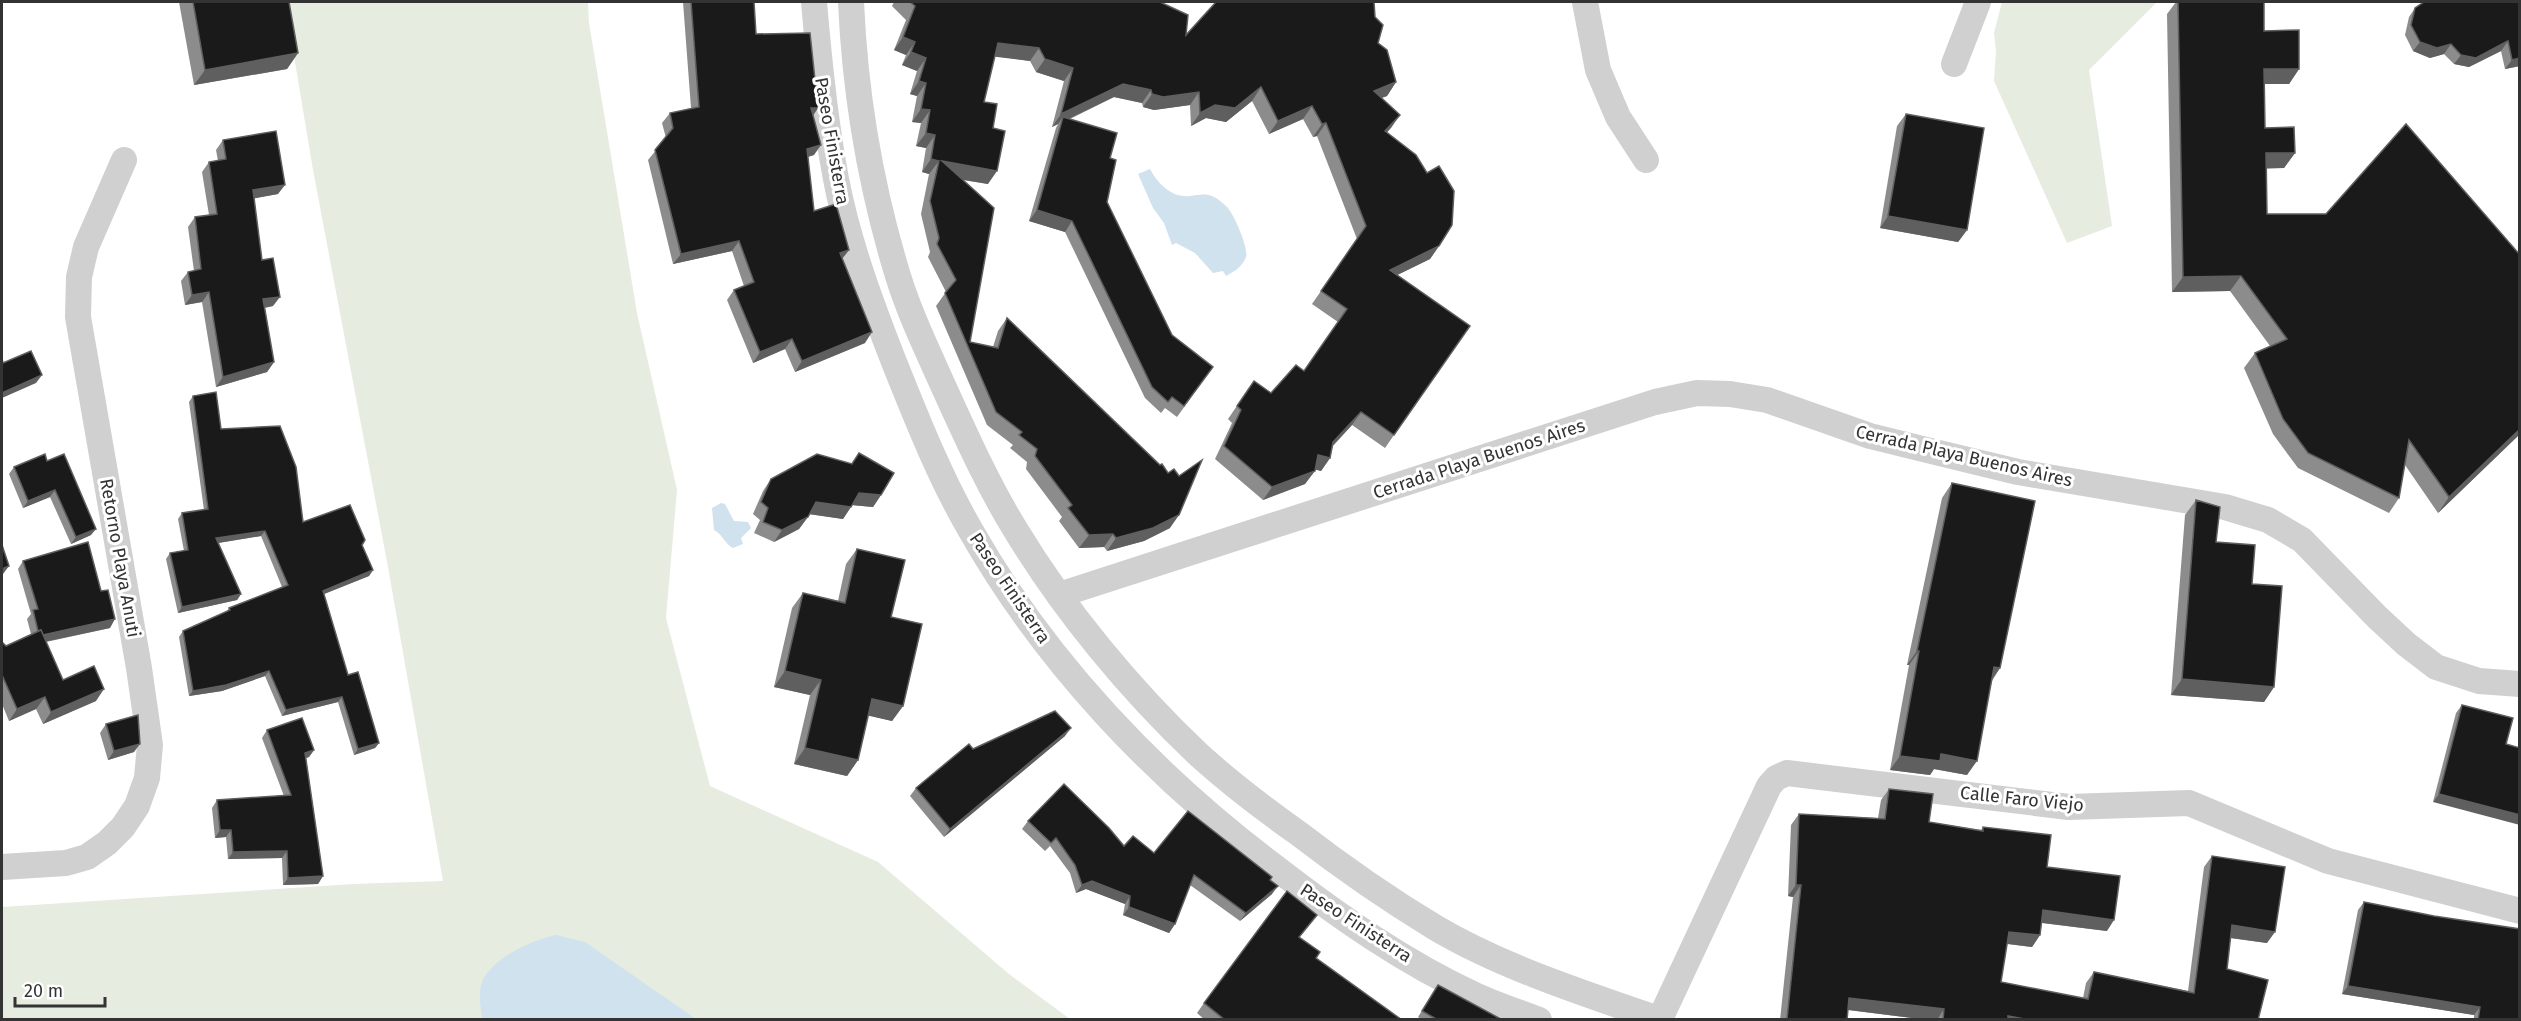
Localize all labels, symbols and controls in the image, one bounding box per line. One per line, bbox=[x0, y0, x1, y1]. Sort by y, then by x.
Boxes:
street label: Paseo Finisterra bbox=[810, 76, 854, 206]
street label: Cerrada Playa Buenos Aires bbox=[1370, 414, 1588, 504]
street label: Cerrada Playa Buenos Aires bbox=[1854, 420, 2074, 492]
street label: Retorno Playa Anuti bbox=[95, 477, 145, 639]
street label: Paseo Finisterra bbox=[965, 528, 1055, 648]
street label: Calle Faro Viejo bbox=[1959, 782, 2085, 816]
street label: Paseo Finisterra bbox=[1296, 879, 1416, 967]
scale bar bbox=[15, 970, 105, 1008]
text: 20 m bbox=[24, 980, 63, 1002]

